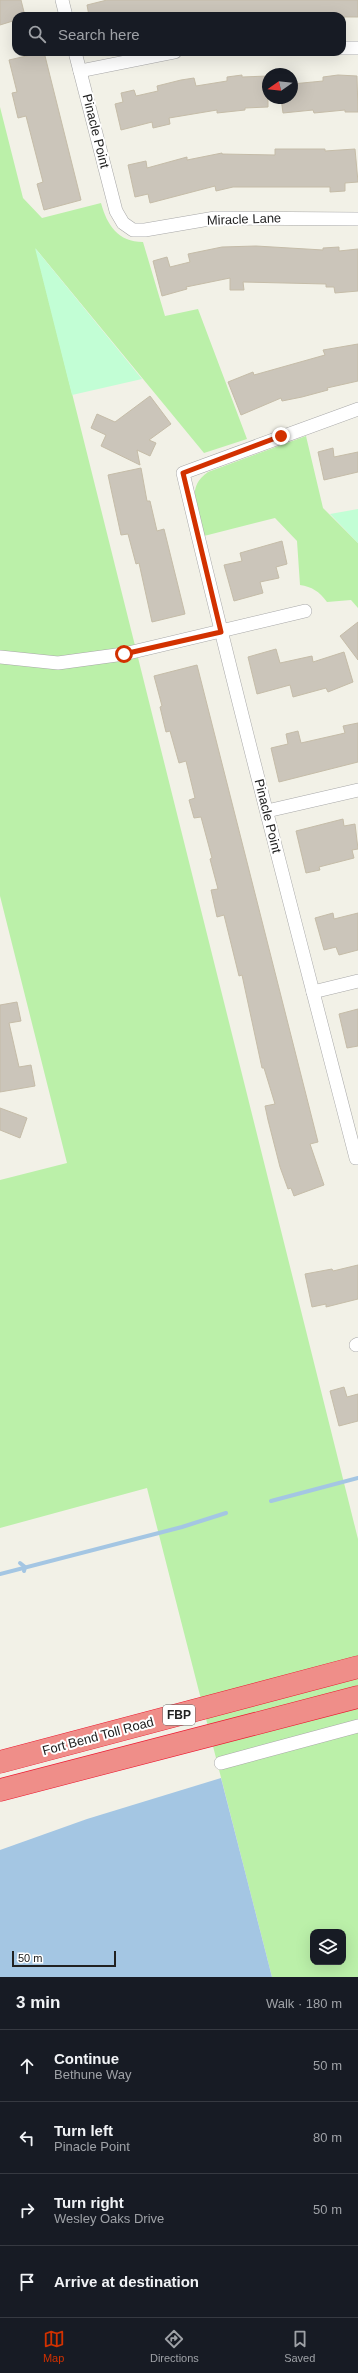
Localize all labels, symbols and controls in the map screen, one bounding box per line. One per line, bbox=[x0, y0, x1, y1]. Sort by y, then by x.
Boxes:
search box bbox=[12, 12, 346, 56]
icon: search bbox=[26, 23, 48, 45]
text: Search here bbox=[58, 26, 140, 43]
north arrow bbox=[262, 68, 298, 104]
street label: Pinacle Point bbox=[80, 92, 113, 170]
street label: Miracle Lane bbox=[207, 210, 281, 228]
route end bbox=[272, 427, 290, 445]
route start bbox=[115, 645, 133, 663]
street label: Pinacle Point bbox=[252, 777, 285, 855]
road number: FBP bbox=[163, 1705, 195, 1725]
street label: Fort Bend Toll Road bbox=[41, 1714, 155, 1758]
map controls bbox=[310, 1929, 346, 1965]
button: layers bbox=[310, 1929, 346, 1965]
scale bar bbox=[12, 1949, 116, 1968]
text: 50 m bbox=[18, 1952, 42, 1964]
text: 3 min bbox=[16, 1993, 60, 2012]
text: Walk · 180 m bbox=[266, 1996, 342, 2011]
text: Continue bbox=[54, 2050, 119, 2067]
icon: ahead bbox=[16, 2055, 38, 2077]
text: 50 m bbox=[313, 2058, 342, 2073]
text: Bethune Way bbox=[54, 2067, 132, 2082]
text: Turn left bbox=[54, 2122, 113, 2139]
icon: left bbox=[16, 2127, 38, 2149]
text: 80 m bbox=[313, 2130, 342, 2145]
text: Pinacle Point bbox=[54, 2139, 130, 2154]
text: Turn right bbox=[54, 2194, 124, 2211]
icon: right bbox=[16, 2199, 38, 2221]
text: 50 m bbox=[313, 2202, 342, 2217]
text: Wesley Oaks Drive bbox=[54, 2211, 164, 2226]
icon: arrive bbox=[16, 2271, 38, 2293]
text: Arrive at destination bbox=[54, 2273, 199, 2290]
tab: Map bbox=[43, 2328, 65, 2364]
tab: Directions bbox=[150, 2328, 199, 2364]
tab: Saved bbox=[284, 2328, 315, 2364]

